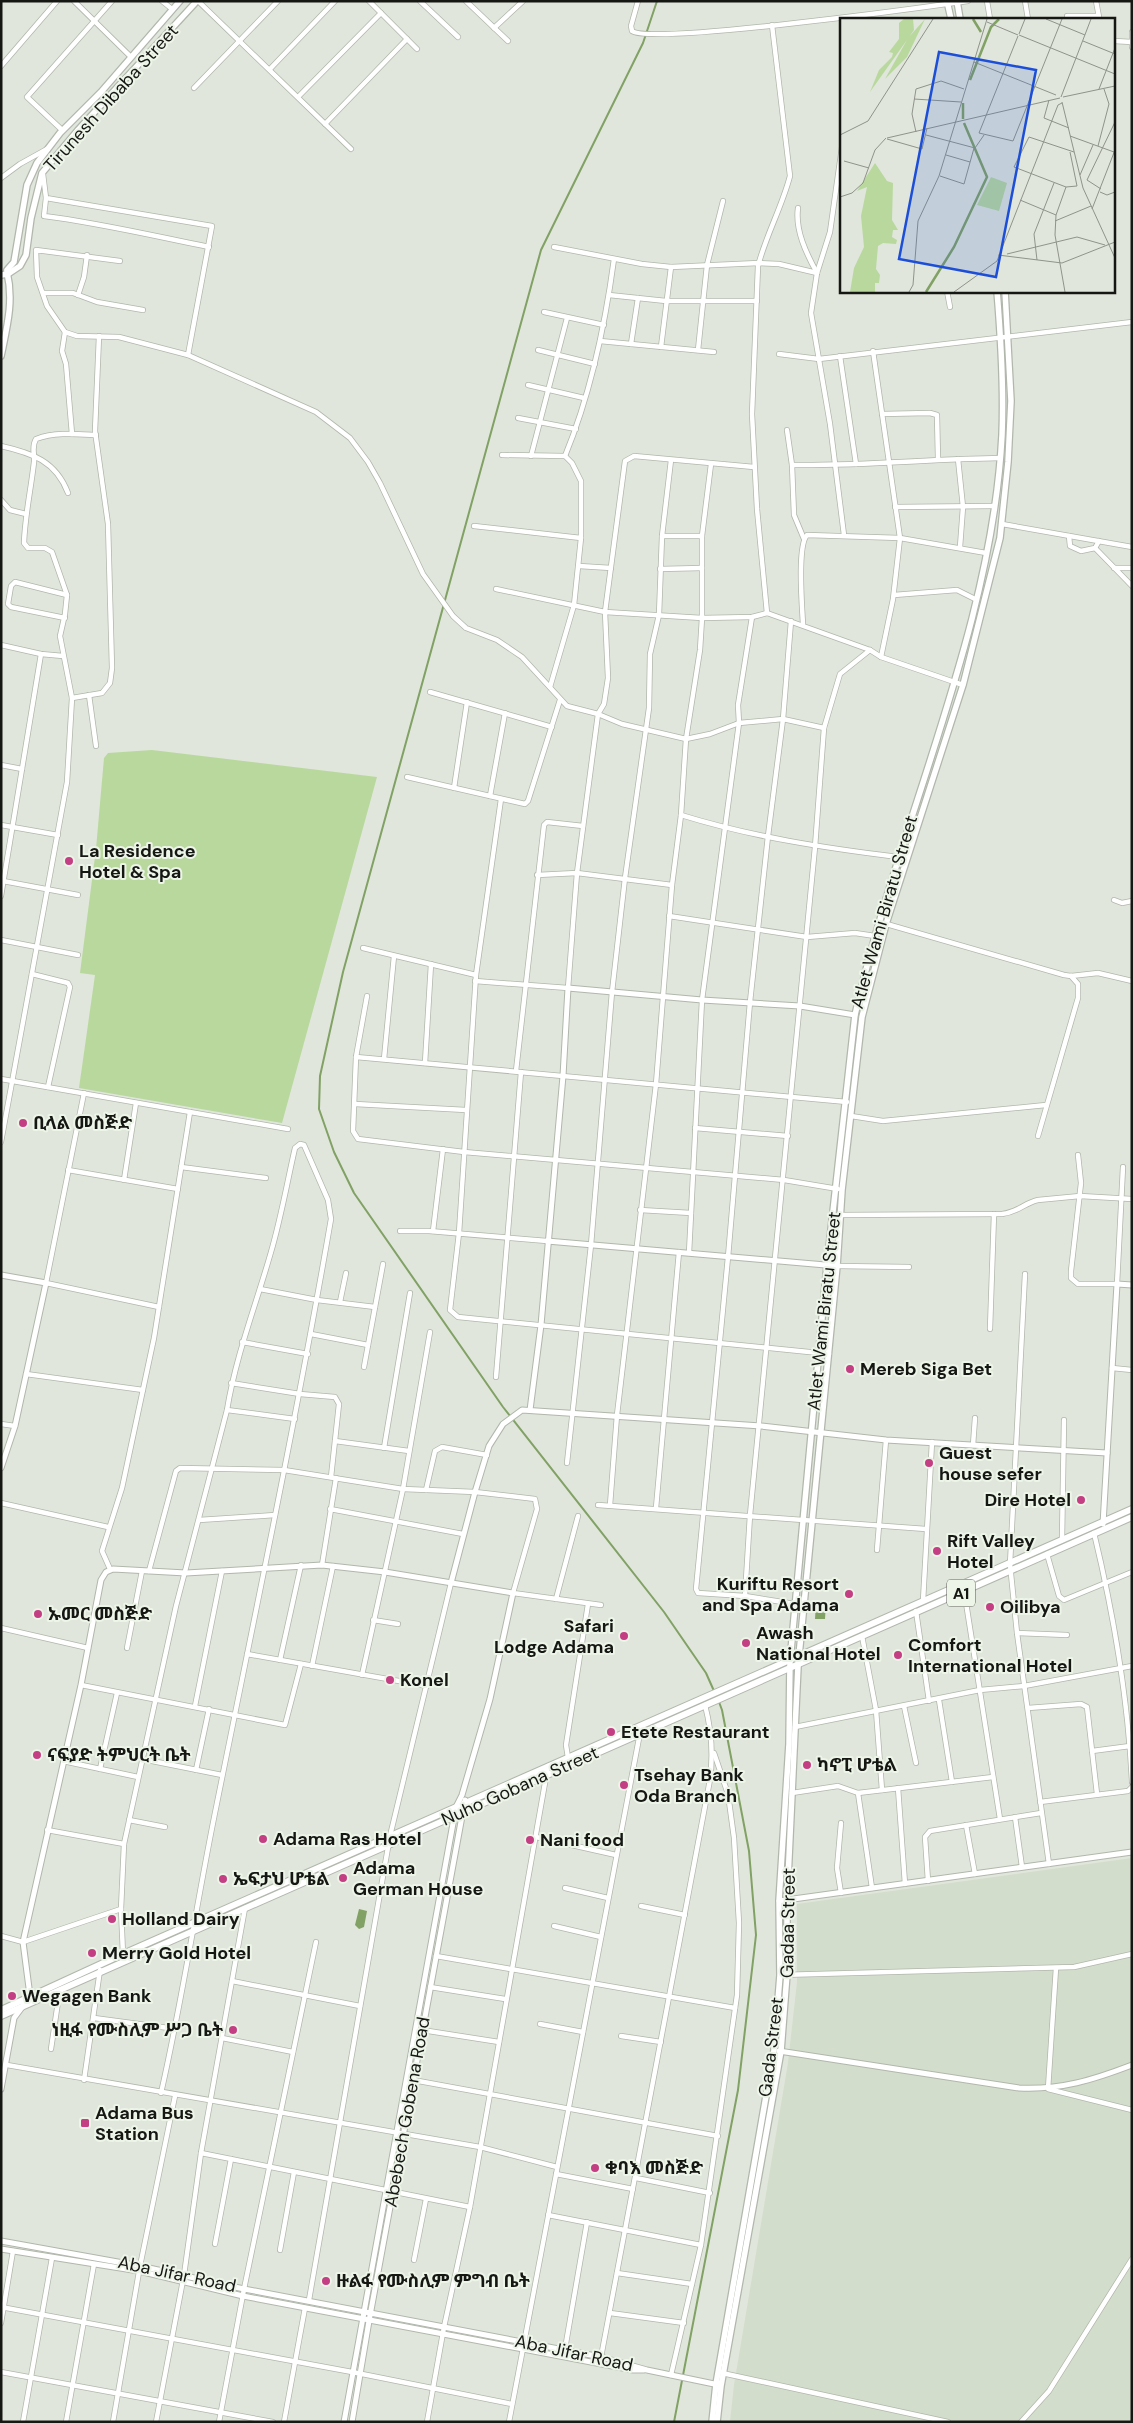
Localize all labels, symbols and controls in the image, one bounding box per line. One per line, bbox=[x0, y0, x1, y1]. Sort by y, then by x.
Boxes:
inset map bbox=[840, 18, 1116, 292]
street label: Tirunesh Dibaba Street bbox=[38, 19, 184, 177]
street label: Atlet Wami Biratu Street bbox=[845, 813, 923, 1011]
place label: La Residence Hotel & Spa bbox=[79, 839, 196, 884]
marker: La Residence Hotel & Spa bbox=[63, 855, 75, 867]
place label: ቢላል መስጅድ bbox=[33, 1111, 132, 1135]
marker: ቢላል መስጅድ bbox=[17, 1117, 29, 1129]
street label: Atlet Wami Biratu Street bbox=[802, 1210, 846, 1412]
place label: Mereb Siga Bet bbox=[860, 1357, 992, 1381]
marker: Mereb Siga Bet bbox=[844, 1363, 856, 1375]
place label: Guest house sefer bbox=[939, 1441, 1042, 1486]
marker: Guest house sefer bbox=[923, 1457, 935, 1469]
place label: Dire Hotel bbox=[984, 1488, 1071, 1512]
marker: Dire Hotel bbox=[1075, 1494, 1087, 1506]
place label: Rift Valley Hotel bbox=[947, 1529, 1035, 1574]
marker: Rift Valley Hotel bbox=[931, 1545, 943, 1557]
place label: Kuriftu Resort and Spa Adama bbox=[702, 1572, 839, 1617]
road number: A1 bbox=[947, 1580, 975, 1606]
marker: Kuriftu Resort and Spa Adama bbox=[843, 1588, 855, 1600]
place label: Oilibya bbox=[1000, 1595, 1060, 1619]
marker: Oilibya bbox=[984, 1601, 996, 1613]
place label: ኡመር መስጅድ bbox=[48, 1602, 152, 1626]
marker: ኡመር መስጅድ bbox=[32, 1608, 44, 1620]
place label: Safari Lodge Adama bbox=[494, 1614, 614, 1659]
place label: Awash National Hotel bbox=[756, 1621, 881, 1666]
marker: Safari Lodge Adama bbox=[618, 1630, 630, 1642]
place label: Comfort International Hotel bbox=[908, 1633, 1072, 1678]
marker: Awash National Hotel bbox=[740, 1637, 752, 1649]
marker: Comfort International Hotel bbox=[892, 1649, 904, 1661]
place label: Konel bbox=[400, 1668, 449, 1692]
marker: Konel bbox=[384, 1674, 396, 1686]
place label: Etete Restaurant bbox=[621, 1720, 770, 1744]
marker: Etete Restaurant bbox=[605, 1726, 617, 1738]
street label: Nuho Gobana Street bbox=[438, 1740, 602, 1832]
place label: ናፍያድ ትምህርት ቤት bbox=[47, 1743, 191, 1767]
marker: ናፍያድ ትምህርት ቤት bbox=[31, 1749, 43, 1761]
place label: ካኖፒ ሆቴል bbox=[817, 1753, 897, 1777]
marker: ካኖፒ ሆቴል bbox=[801, 1759, 813, 1771]
place label: Tsehay Bank Oda Branch bbox=[634, 1763, 745, 1808]
marker: Tsehay Bank Oda Branch bbox=[618, 1779, 630, 1791]
place label: Adama Ras Hotel bbox=[273, 1827, 421, 1851]
place label: Nani food bbox=[540, 1828, 624, 1852]
marker: Adama Ras Hotel bbox=[257, 1833, 269, 1845]
marker: Nani food bbox=[524, 1834, 536, 1846]
place label: Adama German House bbox=[353, 1856, 484, 1901]
place label: ኤፍታህ ሆቴል bbox=[233, 1867, 329, 1891]
street label: Gadaa Street bbox=[775, 1868, 801, 1978]
marker: Adama German House bbox=[337, 1872, 349, 1884]
marker: ኤፍታህ ሆቴል bbox=[217, 1873, 229, 1885]
place label: Holland Dairy bbox=[122, 1907, 240, 1931]
marker: Holland Dairy bbox=[106, 1913, 118, 1925]
place label: Merry Gold Hotel bbox=[102, 1941, 251, 1965]
marker: Merry Gold Hotel bbox=[86, 1947, 98, 1959]
place label: Wegagen Bank bbox=[22, 1984, 152, 2008]
marker: Wegagen Bank bbox=[6, 1990, 18, 2002]
street label: Gada Street bbox=[753, 1996, 789, 2098]
street label: Abebech Gobena Road bbox=[378, 2015, 436, 2209]
place label: ነዚፋ የሙስሊም ሥጋ ቤት bbox=[51, 2018, 223, 2042]
marker: ነዚፋ የሙስሊም ሥጋ ቤት bbox=[227, 2024, 239, 2036]
place label: Adama Bus Station bbox=[95, 2101, 194, 2146]
marker: Adama Bus Station bbox=[79, 2117, 91, 2129]
place label: ቁባእ መስጅድ bbox=[605, 2156, 703, 2180]
marker: ቁባእ መስጅድ bbox=[589, 2162, 601, 2174]
street label: Aba Jifar Road bbox=[116, 2250, 238, 2298]
place label: ዙልፋ የሙስሊም ምግብ ቤት bbox=[336, 2269, 530, 2293]
marker: ዙልፋ የሙስሊም ምግብ ቤት bbox=[320, 2275, 332, 2287]
street label: Aba Jifar Road bbox=[513, 2329, 635, 2377]

